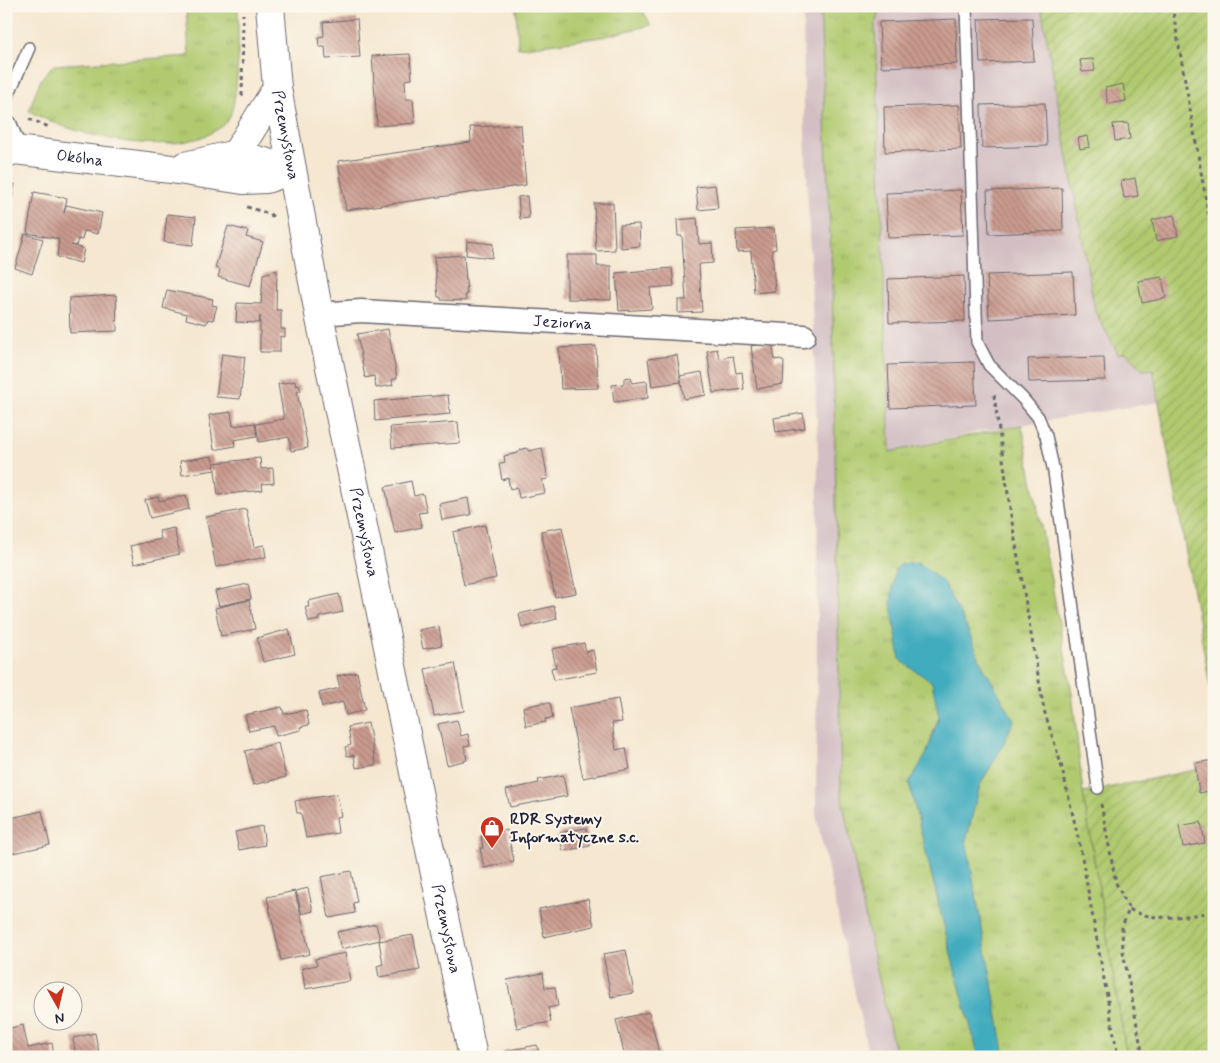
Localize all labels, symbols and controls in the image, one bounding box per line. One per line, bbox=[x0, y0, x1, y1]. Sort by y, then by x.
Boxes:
street label: Przemysłowa bbox=[267, 88, 304, 182]
street label: Okólna bbox=[55, 145, 105, 171]
street label: Jeziorna bbox=[532, 310, 593, 335]
street label: Przemysłowa bbox=[345, 486, 384, 579]
place label: RDR Systemy Informatyczne s.c. bbox=[510, 809, 639, 850]
shop icon: RDR Systemy Informatyczne s.c. bbox=[479, 815, 505, 849]
street label: Przemysłowa bbox=[427, 882, 466, 975]
north arrow bbox=[32, 980, 82, 1030]
text: N bbox=[54, 1008, 66, 1027]

